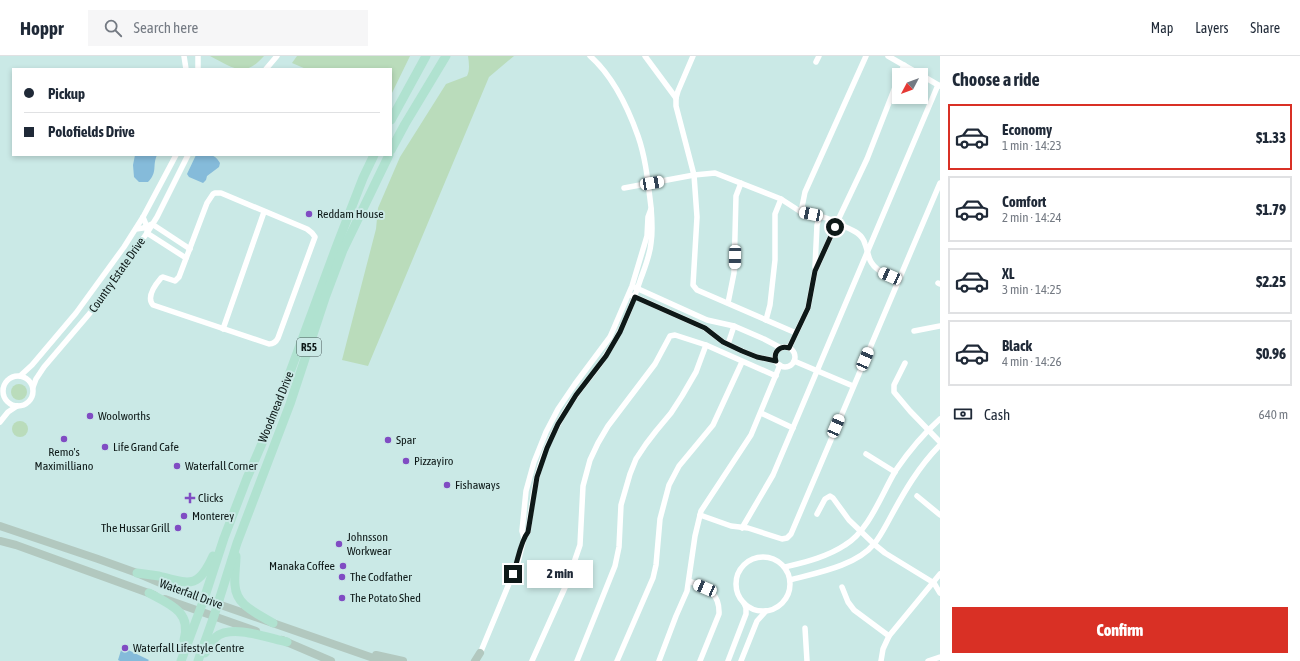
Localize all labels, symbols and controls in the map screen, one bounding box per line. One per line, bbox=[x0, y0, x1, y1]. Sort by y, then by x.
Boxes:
search box bbox=[88, 10, 368, 46]
text: Hoppr bbox=[20, 17, 64, 39]
icon: search bbox=[102, 17, 124, 39]
text: Search here bbox=[134, 19, 198, 36]
text: Map bbox=[1151, 20, 1173, 36]
text: Layers bbox=[1195, 20, 1228, 36]
text: Share bbox=[1250, 20, 1280, 36]
north arrow bbox=[892, 68, 928, 104]
map controls bbox=[892, 68, 928, 104]
text: Choose a ride bbox=[952, 69, 1040, 90]
text: Pickup bbox=[48, 85, 85, 102]
icon: car bbox=[954, 119, 990, 155]
text: Economy bbox=[1002, 121, 1052, 138]
text: Polofields Drive bbox=[48, 123, 135, 140]
text: $1.33 bbox=[1256, 129, 1286, 146]
text: 1 min · 14:23 bbox=[1002, 138, 1062, 153]
car bbox=[639, 175, 665, 191]
icon: car bbox=[954, 191, 990, 227]
text: Comfort bbox=[1002, 193, 1046, 210]
text: $1.79 bbox=[1256, 201, 1286, 218]
car bbox=[798, 206, 824, 222]
place label: Reddam House bbox=[317, 207, 384, 221]
marker: Reddam House bbox=[304, 209, 314, 219]
text: 2 min · 14:24 bbox=[1002, 210, 1062, 225]
route start bbox=[826, 218, 844, 236]
street label: Country Estate Drive bbox=[86, 235, 148, 315]
car bbox=[729, 245, 741, 269]
icon: car bbox=[954, 263, 990, 299]
text: XL bbox=[1002, 265, 1015, 282]
car bbox=[877, 266, 903, 286]
text: $2.25 bbox=[1256, 273, 1286, 290]
text: 3 min · 14:25 bbox=[1002, 282, 1062, 297]
icon: car bbox=[954, 335, 990, 371]
text: Black bbox=[1002, 337, 1032, 354]
road number: R55 bbox=[297, 338, 321, 356]
text: $0.96 bbox=[1256, 345, 1286, 362]
car bbox=[855, 346, 875, 372]
text: 4 min · 14:26 bbox=[1002, 354, 1062, 369]
street label: Woodmead Drive bbox=[255, 369, 297, 445]
icon: cash bbox=[952, 403, 974, 425]
text: Cash bbox=[984, 406, 1010, 423]
text: 640 m bbox=[1259, 407, 1288, 422]
place label: Woolworths bbox=[98, 409, 150, 423]
marker: Woolworths bbox=[85, 411, 95, 421]
car bbox=[826, 413, 846, 439]
place label: Spar bbox=[396, 433, 416, 447]
marker: Remo's Maximilliano bbox=[59, 434, 69, 444]
marker: Spar bbox=[383, 435, 393, 445]
place label: Life Grand Cafe bbox=[113, 440, 179, 454]
marker: Life Grand Cafe bbox=[100, 442, 110, 452]
place label: Remo's Maximilliano bbox=[35, 445, 94, 473]
place label: Pizzayiro bbox=[414, 454, 454, 468]
marker: Pizzayiro bbox=[401, 456, 411, 466]
place label: Waterfall Corner bbox=[185, 459, 258, 473]
marker: Waterfall Corner bbox=[172, 461, 182, 471]
place label: Fishaways bbox=[455, 478, 500, 492]
marker: Fishaways bbox=[442, 480, 452, 490]
place label: Clicks bbox=[198, 491, 223, 505]
marker: Clicks bbox=[185, 493, 195, 503]
place label: Monterey bbox=[192, 509, 234, 523]
marker: Monterey bbox=[179, 511, 189, 521]
place label: The Hussar Grill bbox=[101, 521, 171, 535]
marker: The Hussar Grill bbox=[173, 523, 183, 533]
place label: Johnsson Workwear bbox=[347, 530, 392, 558]
marker: Johnsson Workwear bbox=[334, 539, 344, 549]
place label: Manaka Coffee bbox=[269, 559, 335, 573]
callout: 2 min bbox=[527, 560, 593, 588]
marker: Manaka Coffee bbox=[338, 561, 348, 571]
route end bbox=[504, 565, 522, 583]
text: 2 min bbox=[547, 566, 573, 581]
place label: The Codfather bbox=[350, 570, 412, 584]
marker: The Codfather bbox=[337, 572, 347, 582]
street label: Waterfall Drive bbox=[157, 576, 225, 612]
car bbox=[692, 578, 718, 598]
place label: The Potato Shed bbox=[350, 591, 421, 605]
marker: The Potato Shed bbox=[337, 593, 347, 603]
button: Confirm bbox=[952, 607, 1288, 653]
place label: Waterfall Lifestyle Centre bbox=[133, 641, 244, 655]
marker: Waterfall Lifestyle Centre bbox=[120, 643, 130, 653]

